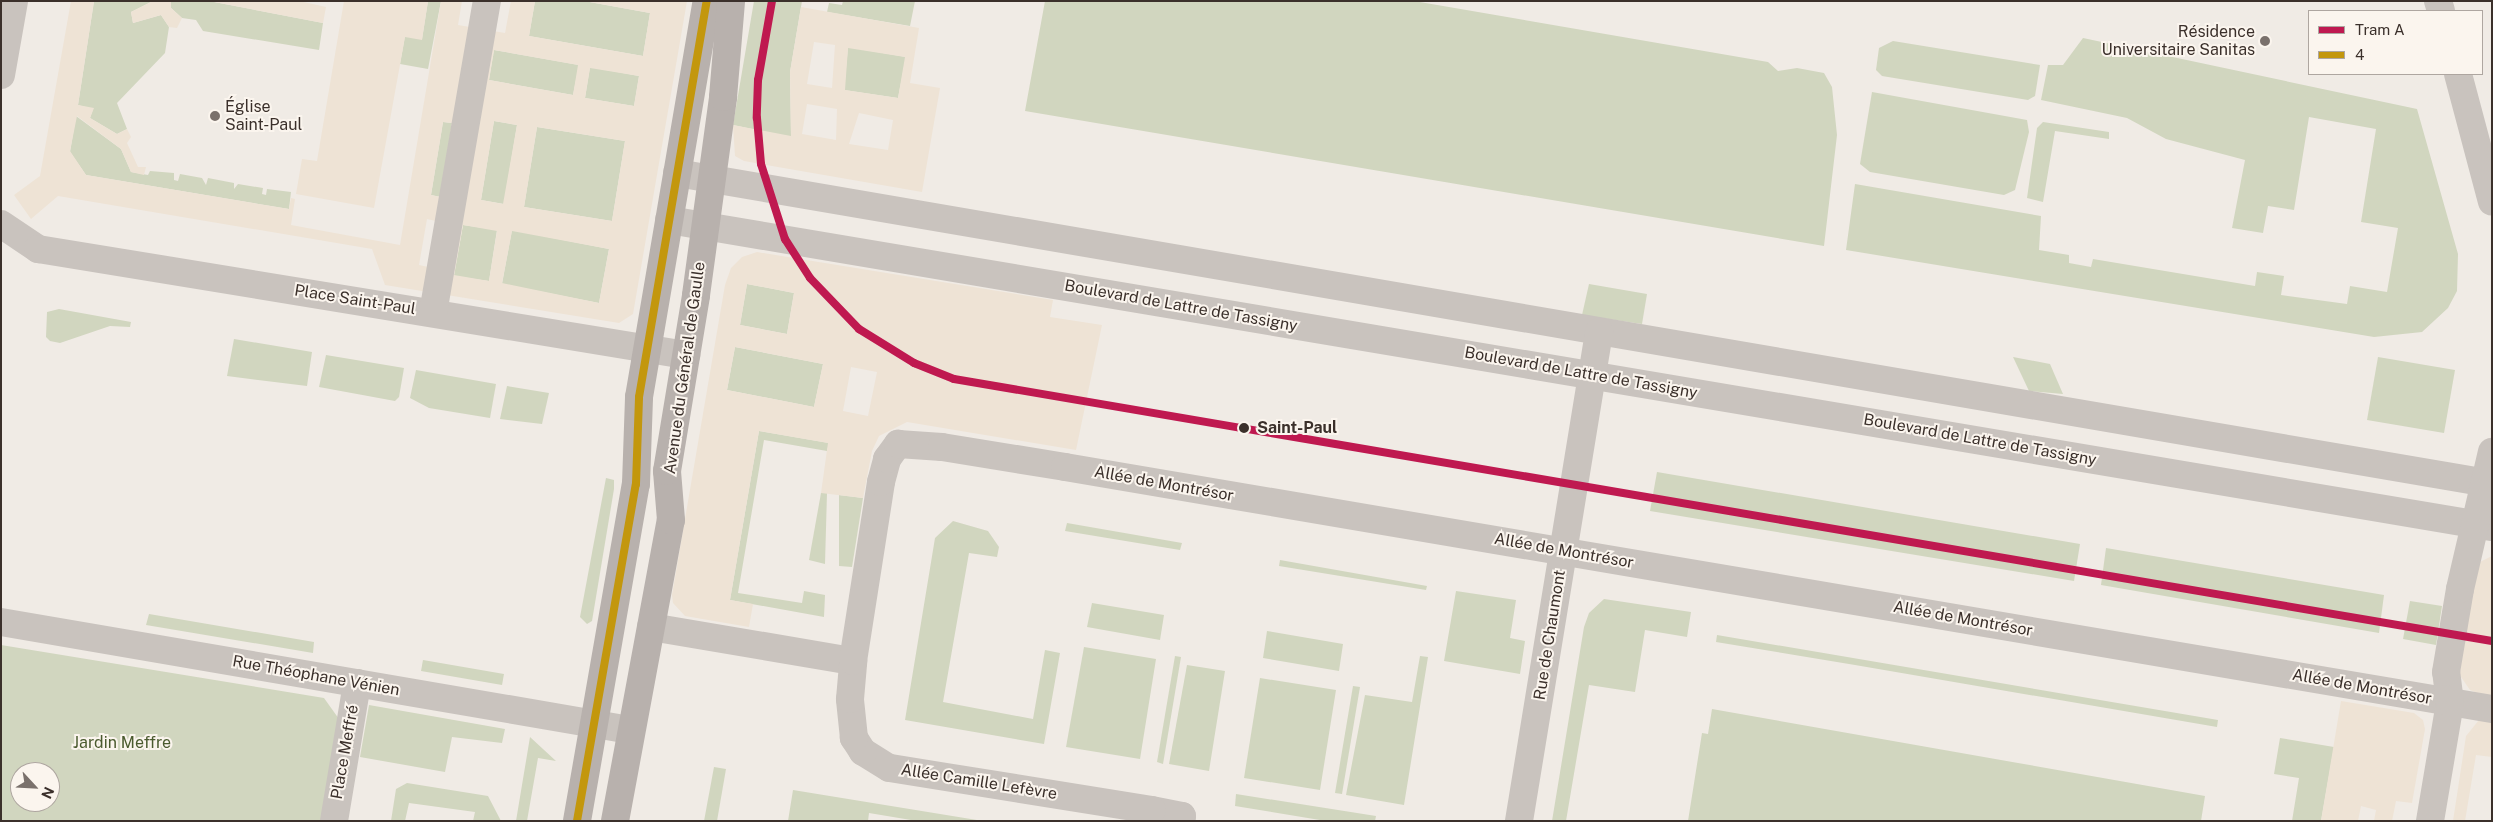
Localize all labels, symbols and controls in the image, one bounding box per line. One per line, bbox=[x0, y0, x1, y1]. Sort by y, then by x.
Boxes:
legend bbox=[2308, 10, 2483, 75]
text: Tram A bbox=[2355, 21, 2405, 38]
place label: Résidence Universitaire Sanitas bbox=[2101, 22, 2255, 60]
marker: Résidence Universitaire Sanitas bbox=[2259, 35, 2271, 47]
text: 4 bbox=[2355, 46, 2364, 63]
place label: Église Saint-Paul bbox=[225, 97, 302, 135]
marker: Église Saint-Paul bbox=[209, 110, 221, 122]
street label: Avenue du Général de Gaulle bbox=[661, 260, 709, 476]
street label: Boulevard de Lattre de Tassigny bbox=[1063, 276, 1299, 336]
street label: Place Saint-Paul bbox=[293, 281, 417, 319]
street label: Boulevard de Lattre de Tassigny bbox=[1463, 343, 1699, 403]
street label: Boulevard de Lattre de Tassigny bbox=[1862, 410, 2098, 470]
place label: Saint-Paul bbox=[1257, 418, 1337, 438]
marker: Saint-Paul bbox=[1235, 419, 1253, 437]
street label: Allée de Montrésor bbox=[1093, 462, 1235, 506]
street label: Allée de Montrésor bbox=[1493, 529, 1635, 573]
street label: Rue de Chaumont bbox=[1530, 568, 1570, 702]
street label: Allée de Montrésor bbox=[1892, 597, 2034, 641]
street label: Rue Théophane Vénien bbox=[231, 652, 401, 700]
street label: Allée de Montrésor bbox=[2291, 665, 2433, 709]
street label: Place Meffré bbox=[327, 703, 363, 801]
park label: Jardin Meffre bbox=[73, 733, 171, 753]
street label: Allée Camille Lefèvre bbox=[899, 760, 1059, 804]
north arrow bbox=[10, 762, 60, 812]
text: N bbox=[38, 785, 57, 801]

